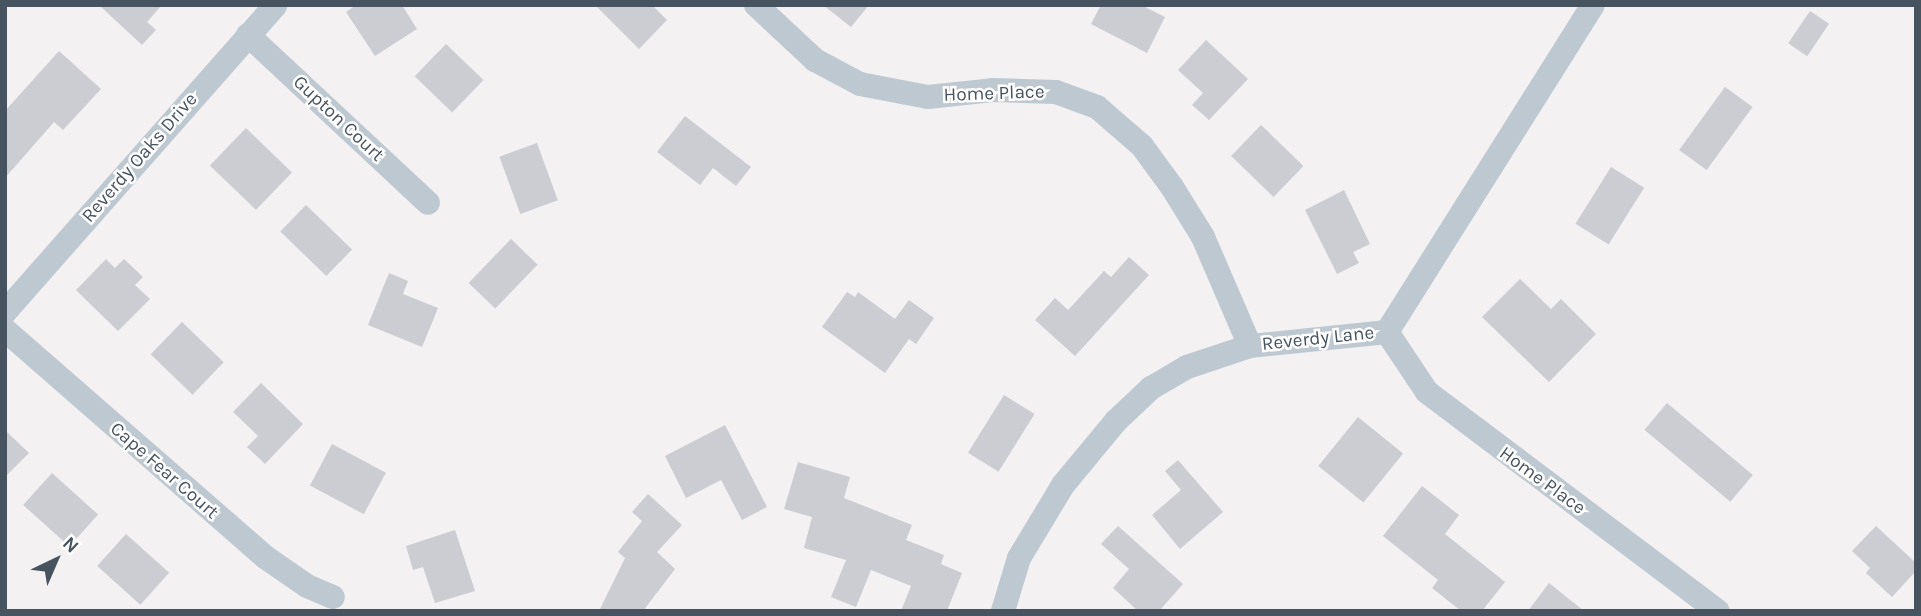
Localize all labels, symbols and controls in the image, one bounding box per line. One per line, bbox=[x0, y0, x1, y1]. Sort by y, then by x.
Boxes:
street label: Gupton Court bbox=[288, 71, 388, 167]
street label: Home Place bbox=[943, 81, 1045, 107]
street label: Reverdy Oaks Drive bbox=[77, 88, 203, 228]
street label: Reverdy Lane bbox=[1261, 322, 1375, 356]
street label: Cape Fear Court bbox=[105, 418, 223, 524]
street label: Home Place bbox=[1494, 442, 1590, 520]
north arrow bbox=[21, 525, 91, 595]
text: N bbox=[58, 532, 83, 558]

